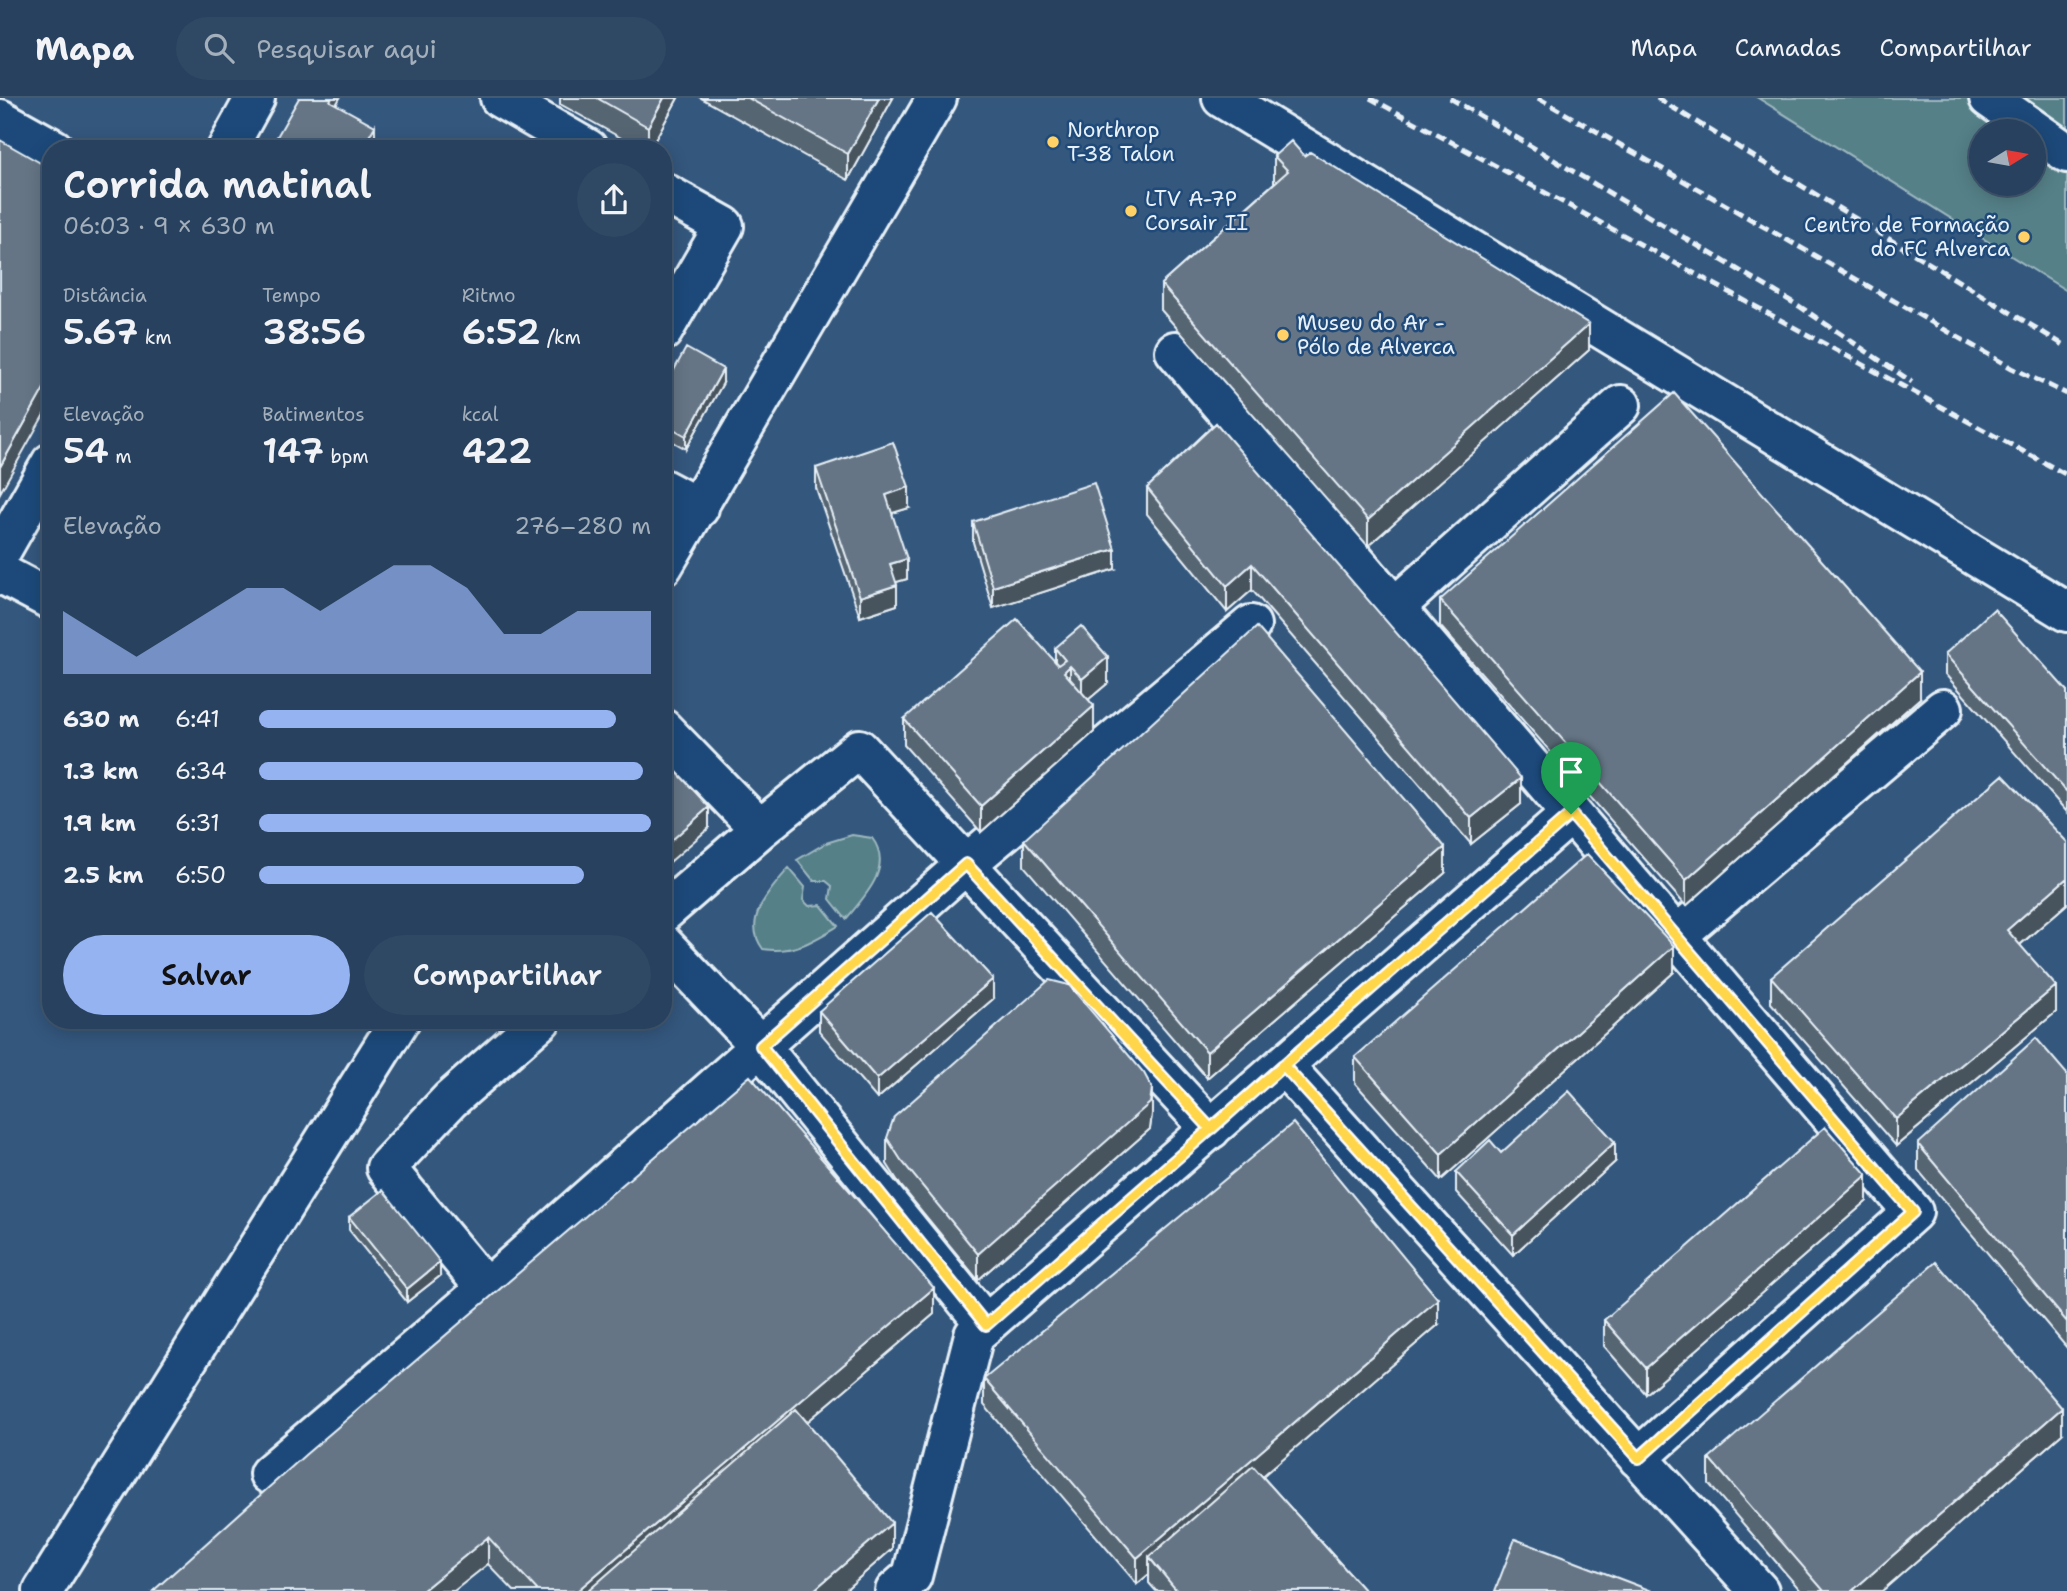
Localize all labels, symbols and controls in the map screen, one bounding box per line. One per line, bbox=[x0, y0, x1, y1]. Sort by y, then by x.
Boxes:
search box bbox=[176, 17, 666, 80]
text: Mapa bbox=[35, 26, 134, 71]
icon: search bbox=[200, 29, 238, 67]
text: Pesquisar aqui bbox=[256, 31, 437, 66]
text: Mapa bbox=[1630, 32, 1697, 64]
text: Camadas bbox=[1735, 32, 1842, 64]
text: Compartilhar bbox=[1880, 32, 2032, 64]
place label: Northrop T-38 Talon bbox=[1067, 116, 1175, 168]
north arrow bbox=[1969, 119, 2046, 196]
map controls bbox=[1969, 119, 2046, 196]
marker: Northrop T-38 Talon bbox=[1045, 134, 1061, 150]
text: Corrida matinal bbox=[63, 159, 372, 210]
button: share bbox=[577, 163, 651, 237]
place label: LTV A-7P Corsair II bbox=[1145, 185, 1248, 237]
marker: LTV A-7P Corsair II bbox=[1123, 203, 1139, 219]
text: 06:03 · 9 × 630 m bbox=[63, 211, 275, 241]
place label: Centro de Formação do FC Alverca bbox=[1804, 211, 2010, 263]
marker: Centro de Formação do FC Alverca bbox=[2016, 229, 2032, 245]
text: Distância bbox=[63, 283, 147, 308]
text: Tempo bbox=[262, 283, 321, 308]
text: Ritmo bbox=[462, 283, 516, 308]
text: 5.67 bbox=[63, 308, 138, 355]
text: 38:56 bbox=[262, 308, 366, 355]
text: 6:52 bbox=[462, 308, 541, 355]
place label: Museu do Ar - Pólo de Alverca bbox=[1297, 309, 1455, 361]
text: km bbox=[138, 325, 172, 350]
text: /km bbox=[541, 325, 581, 350]
marker: Museu do Ar - Pólo de Alverca bbox=[1275, 327, 1291, 343]
text: Elevação bbox=[63, 402, 144, 427]
text: Batimentos bbox=[262, 402, 365, 427]
text: kcal bbox=[462, 402, 499, 427]
text: 54 bbox=[63, 427, 109, 474]
text: 147 bbox=[262, 427, 324, 474]
text: 422 bbox=[462, 427, 532, 474]
text: m bbox=[109, 444, 132, 469]
text: bpm bbox=[324, 444, 369, 469]
text: Elevação bbox=[63, 511, 162, 541]
text: 276–280 m bbox=[514, 511, 651, 541]
text: 630 m bbox=[63, 704, 139, 734]
text: 6:41 bbox=[175, 704, 220, 734]
pin bbox=[1541, 742, 1601, 814]
icon: arrive bbox=[1552, 753, 1590, 791]
text: 1.3 km bbox=[63, 756, 138, 786]
text: 6:34 bbox=[175, 756, 227, 786]
text: 1.9 km bbox=[63, 808, 136, 838]
text: 6:31 bbox=[175, 808, 220, 838]
text: 2.5 km bbox=[63, 860, 144, 890]
text: 6:50 bbox=[175, 860, 226, 890]
button: Salvar bbox=[63, 935, 350, 1015]
button: Compartilhar bbox=[364, 935, 651, 1015]

